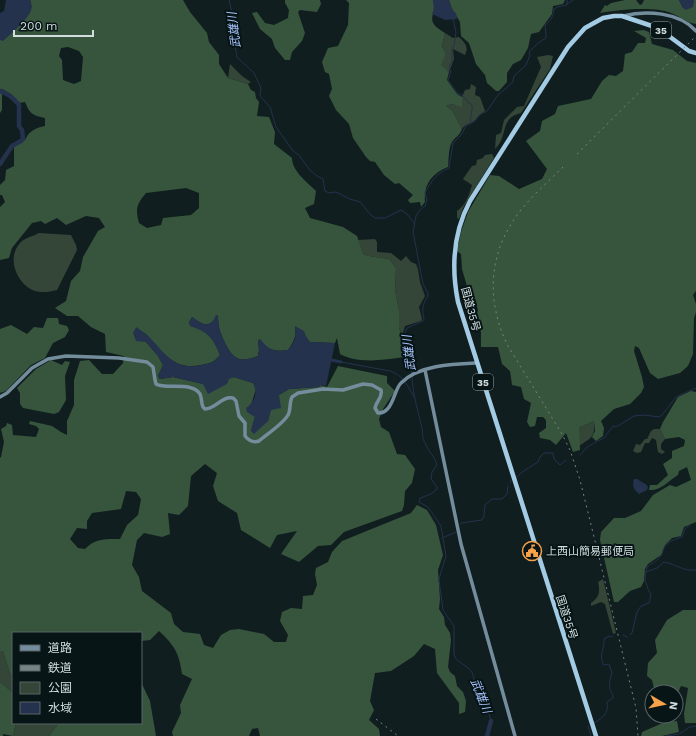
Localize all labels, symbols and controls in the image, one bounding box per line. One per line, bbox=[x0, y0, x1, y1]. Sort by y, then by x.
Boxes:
water label: 武雄川 bbox=[225, 9, 243, 49]
scale bar bbox=[14, 12, 93, 38]
text: 200 m bbox=[20, 19, 57, 33]
road number: 35 bbox=[651, 22, 671, 38]
street label: 国道35号 bbox=[458, 285, 483, 333]
water label: 武雄川 bbox=[400, 332, 418, 372]
road number: 35 bbox=[473, 374, 493, 390]
public building icon: 上西山簡易郵便局 bbox=[521, 540, 543, 562]
place label: 上西山簡易郵便局 bbox=[546, 545, 634, 558]
street label: 国道35号 bbox=[553, 593, 580, 641]
legend bbox=[12, 632, 142, 724]
text: 道路 bbox=[48, 641, 72, 655]
text: 鉄道 bbox=[48, 661, 72, 675]
water label: 武雄川 bbox=[468, 677, 495, 717]
text: 公園 bbox=[48, 681, 72, 695]
north arrow bbox=[644, 684, 684, 724]
text: N bbox=[666, 700, 680, 711]
text: 水域 bbox=[48, 701, 72, 715]

